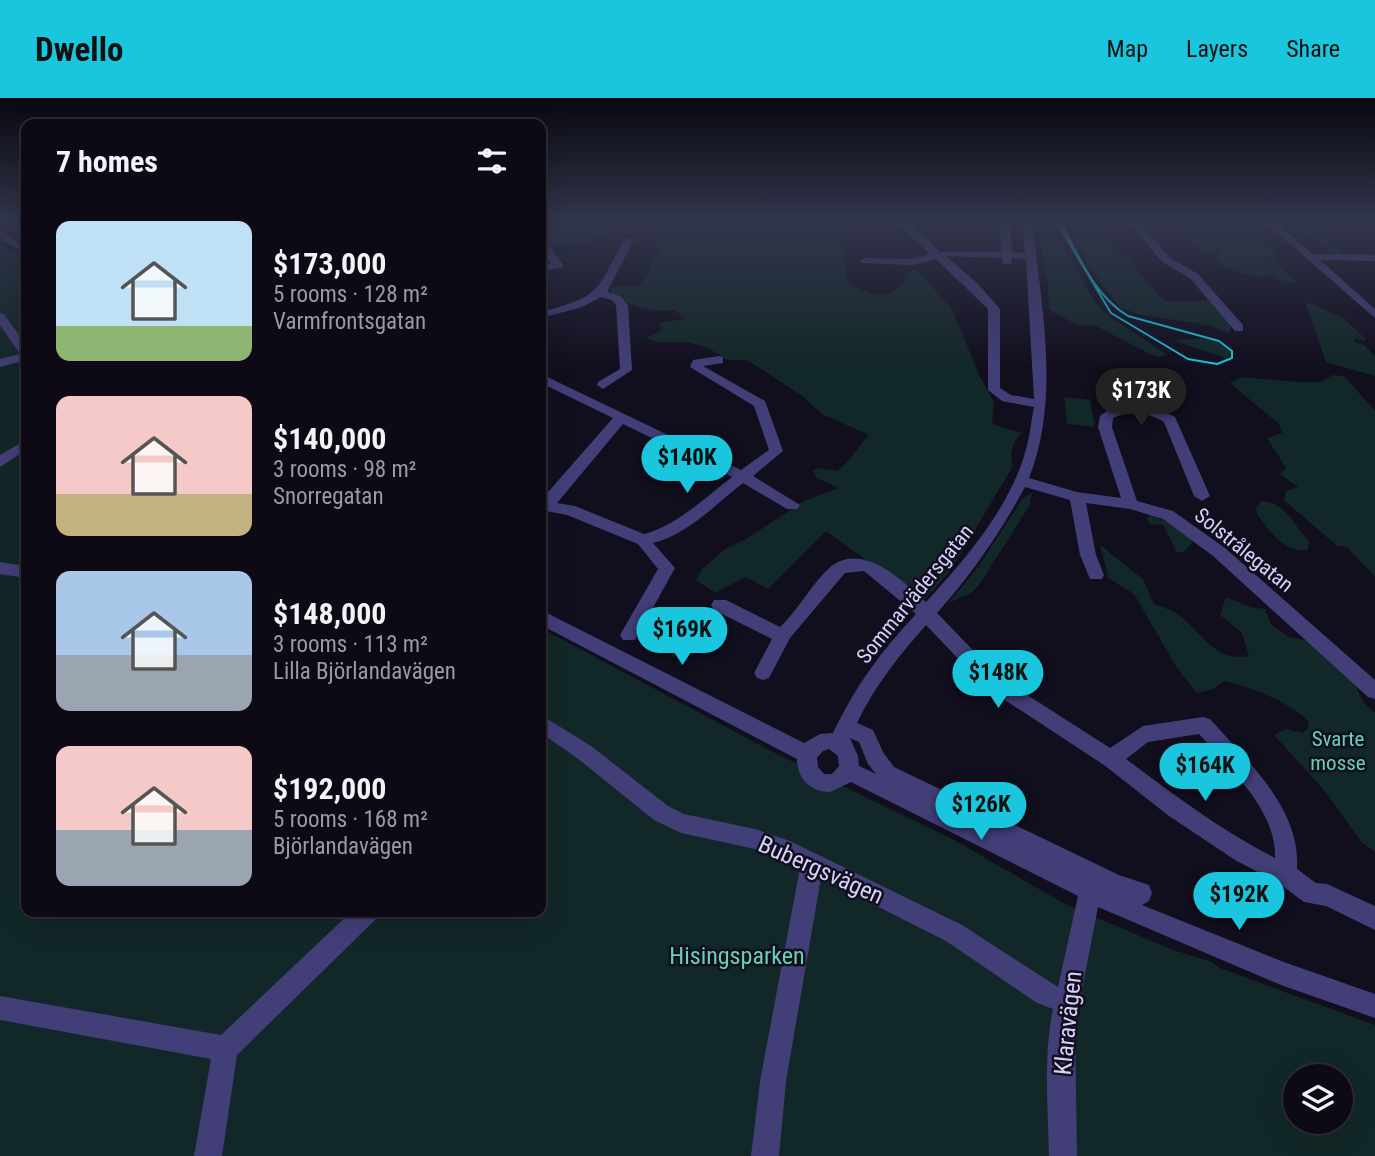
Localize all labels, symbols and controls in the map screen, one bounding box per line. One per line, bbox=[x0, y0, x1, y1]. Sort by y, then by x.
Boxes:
text: Dwello bbox=[35, 30, 123, 69]
text: Map bbox=[1107, 35, 1148, 63]
text: Layers bbox=[1186, 35, 1248, 63]
text: Share bbox=[1286, 35, 1340, 63]
icon: filters bbox=[473, 142, 511, 180]
text: 7 homes bbox=[56, 144, 158, 179]
text: $173,000 bbox=[273, 246, 386, 281]
icon: home bbox=[112, 249, 196, 333]
text: 5 rooms · 128 m² bbox=[273, 281, 428, 308]
text: Varmfrontsgatan bbox=[273, 308, 426, 335]
pin: $173K bbox=[1092, 368, 1190, 428]
text: $173K bbox=[1111, 377, 1171, 404]
text: $140,000 bbox=[273, 421, 386, 456]
icon: home bbox=[112, 424, 196, 508]
pin: $140K bbox=[638, 436, 736, 495]
text: $140K bbox=[657, 444, 717, 471]
text: 3 rooms · 98 m² bbox=[273, 456, 416, 483]
text: Snorregatan bbox=[273, 483, 384, 510]
street label: Solstrålegatan bbox=[1190, 503, 1298, 597]
street label: Sommarvädersgatan bbox=[852, 520, 978, 668]
text: $148,000 bbox=[273, 596, 386, 631]
icon: home bbox=[112, 599, 196, 683]
pin: $169K bbox=[633, 608, 731, 667]
text: $169K bbox=[652, 616, 712, 643]
text: 3 rooms · 113 m² bbox=[273, 631, 428, 658]
pin: $148K bbox=[949, 650, 1047, 710]
text: Lilla Björlandavägen bbox=[273, 658, 456, 685]
text: $148K bbox=[968, 659, 1028, 686]
park label: Svarte mosse bbox=[1310, 727, 1366, 775]
pin: $164K bbox=[1156, 744, 1254, 803]
text: $164K bbox=[1175, 752, 1235, 779]
text: $192,000 bbox=[273, 771, 386, 806]
icon: home bbox=[112, 774, 196, 858]
pin: $126K bbox=[932, 782, 1030, 842]
text: $126K bbox=[951, 791, 1011, 818]
text: 5 rooms · 168 m² bbox=[273, 806, 428, 833]
street label: Bubergsvägen bbox=[754, 830, 888, 910]
text: Björlandavägen bbox=[273, 833, 413, 860]
pin: $192K bbox=[1190, 872, 1288, 932]
text: $192K bbox=[1209, 881, 1269, 908]
park label: Hisingsparken bbox=[669, 942, 805, 970]
street label: Klaravägen bbox=[1049, 970, 1087, 1076]
map controls bbox=[1283, 1064, 1353, 1134]
button: layers bbox=[1283, 1064, 1353, 1134]

